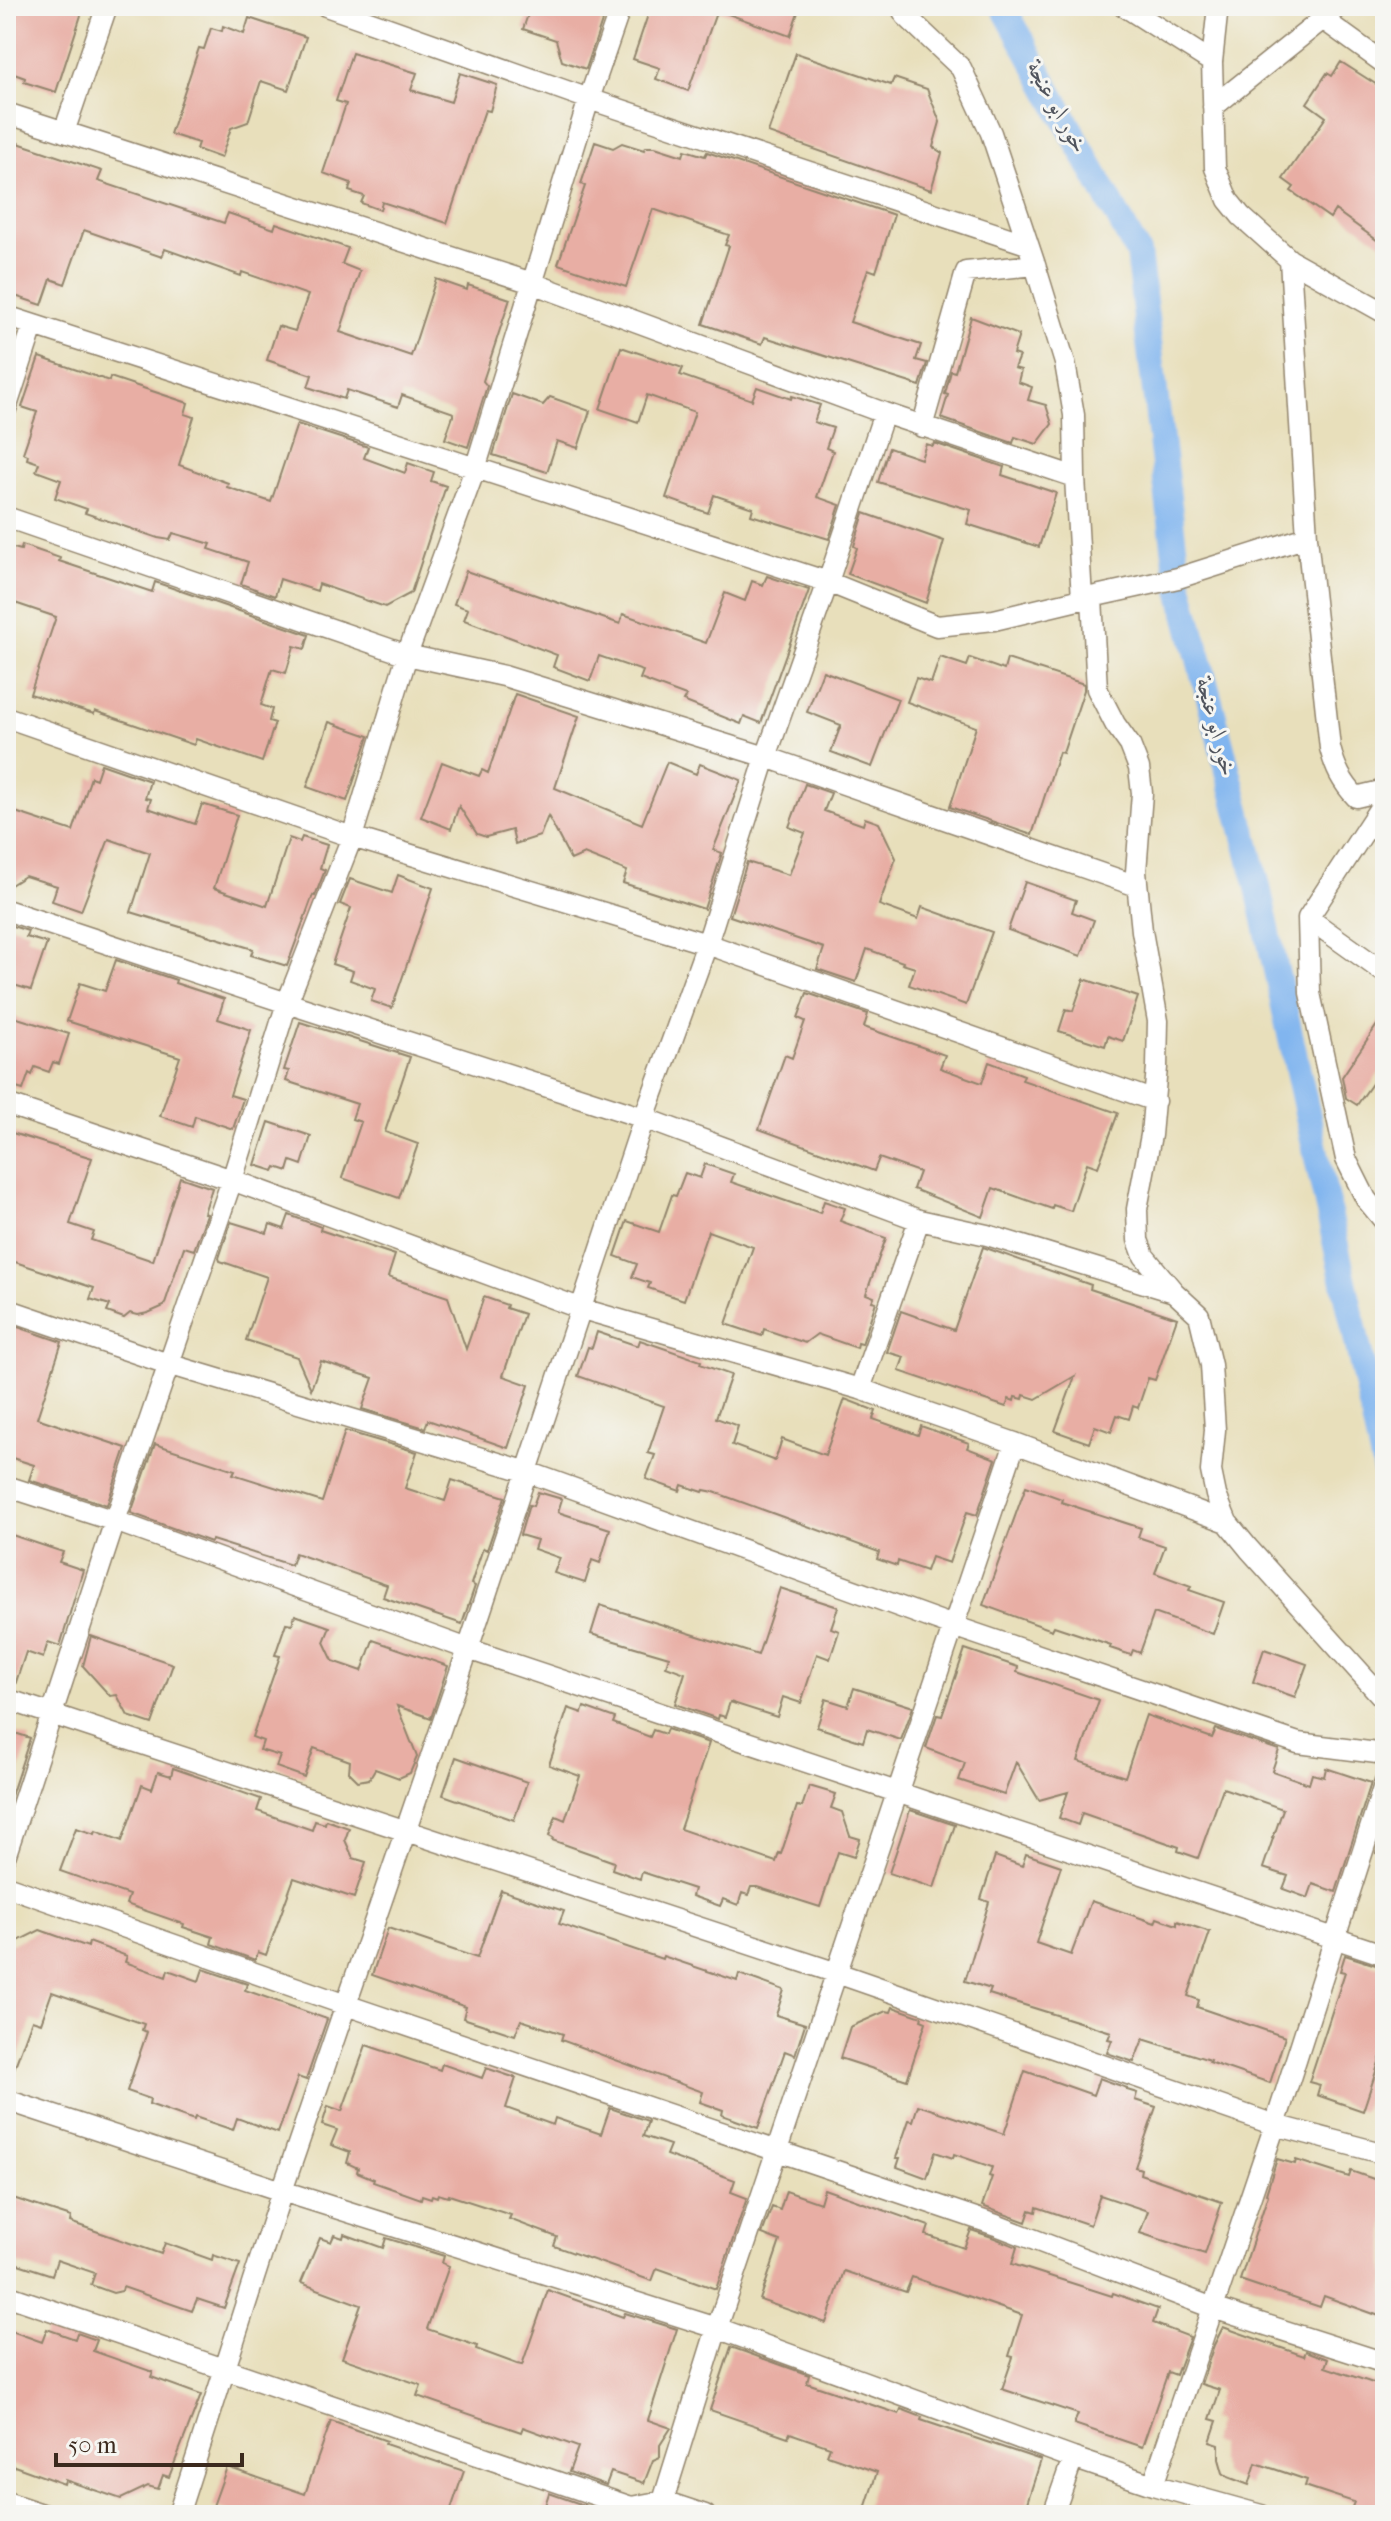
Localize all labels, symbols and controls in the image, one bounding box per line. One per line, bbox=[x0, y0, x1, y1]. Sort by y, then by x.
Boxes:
water label: خور ابو عنجة bbox=[1019, 54, 1095, 159]
water label: خور ابو عنجة bbox=[1189, 673, 1244, 780]
scale bar bbox=[56, 2417, 242, 2467]
text: 50 m bbox=[68, 2431, 117, 2459]

